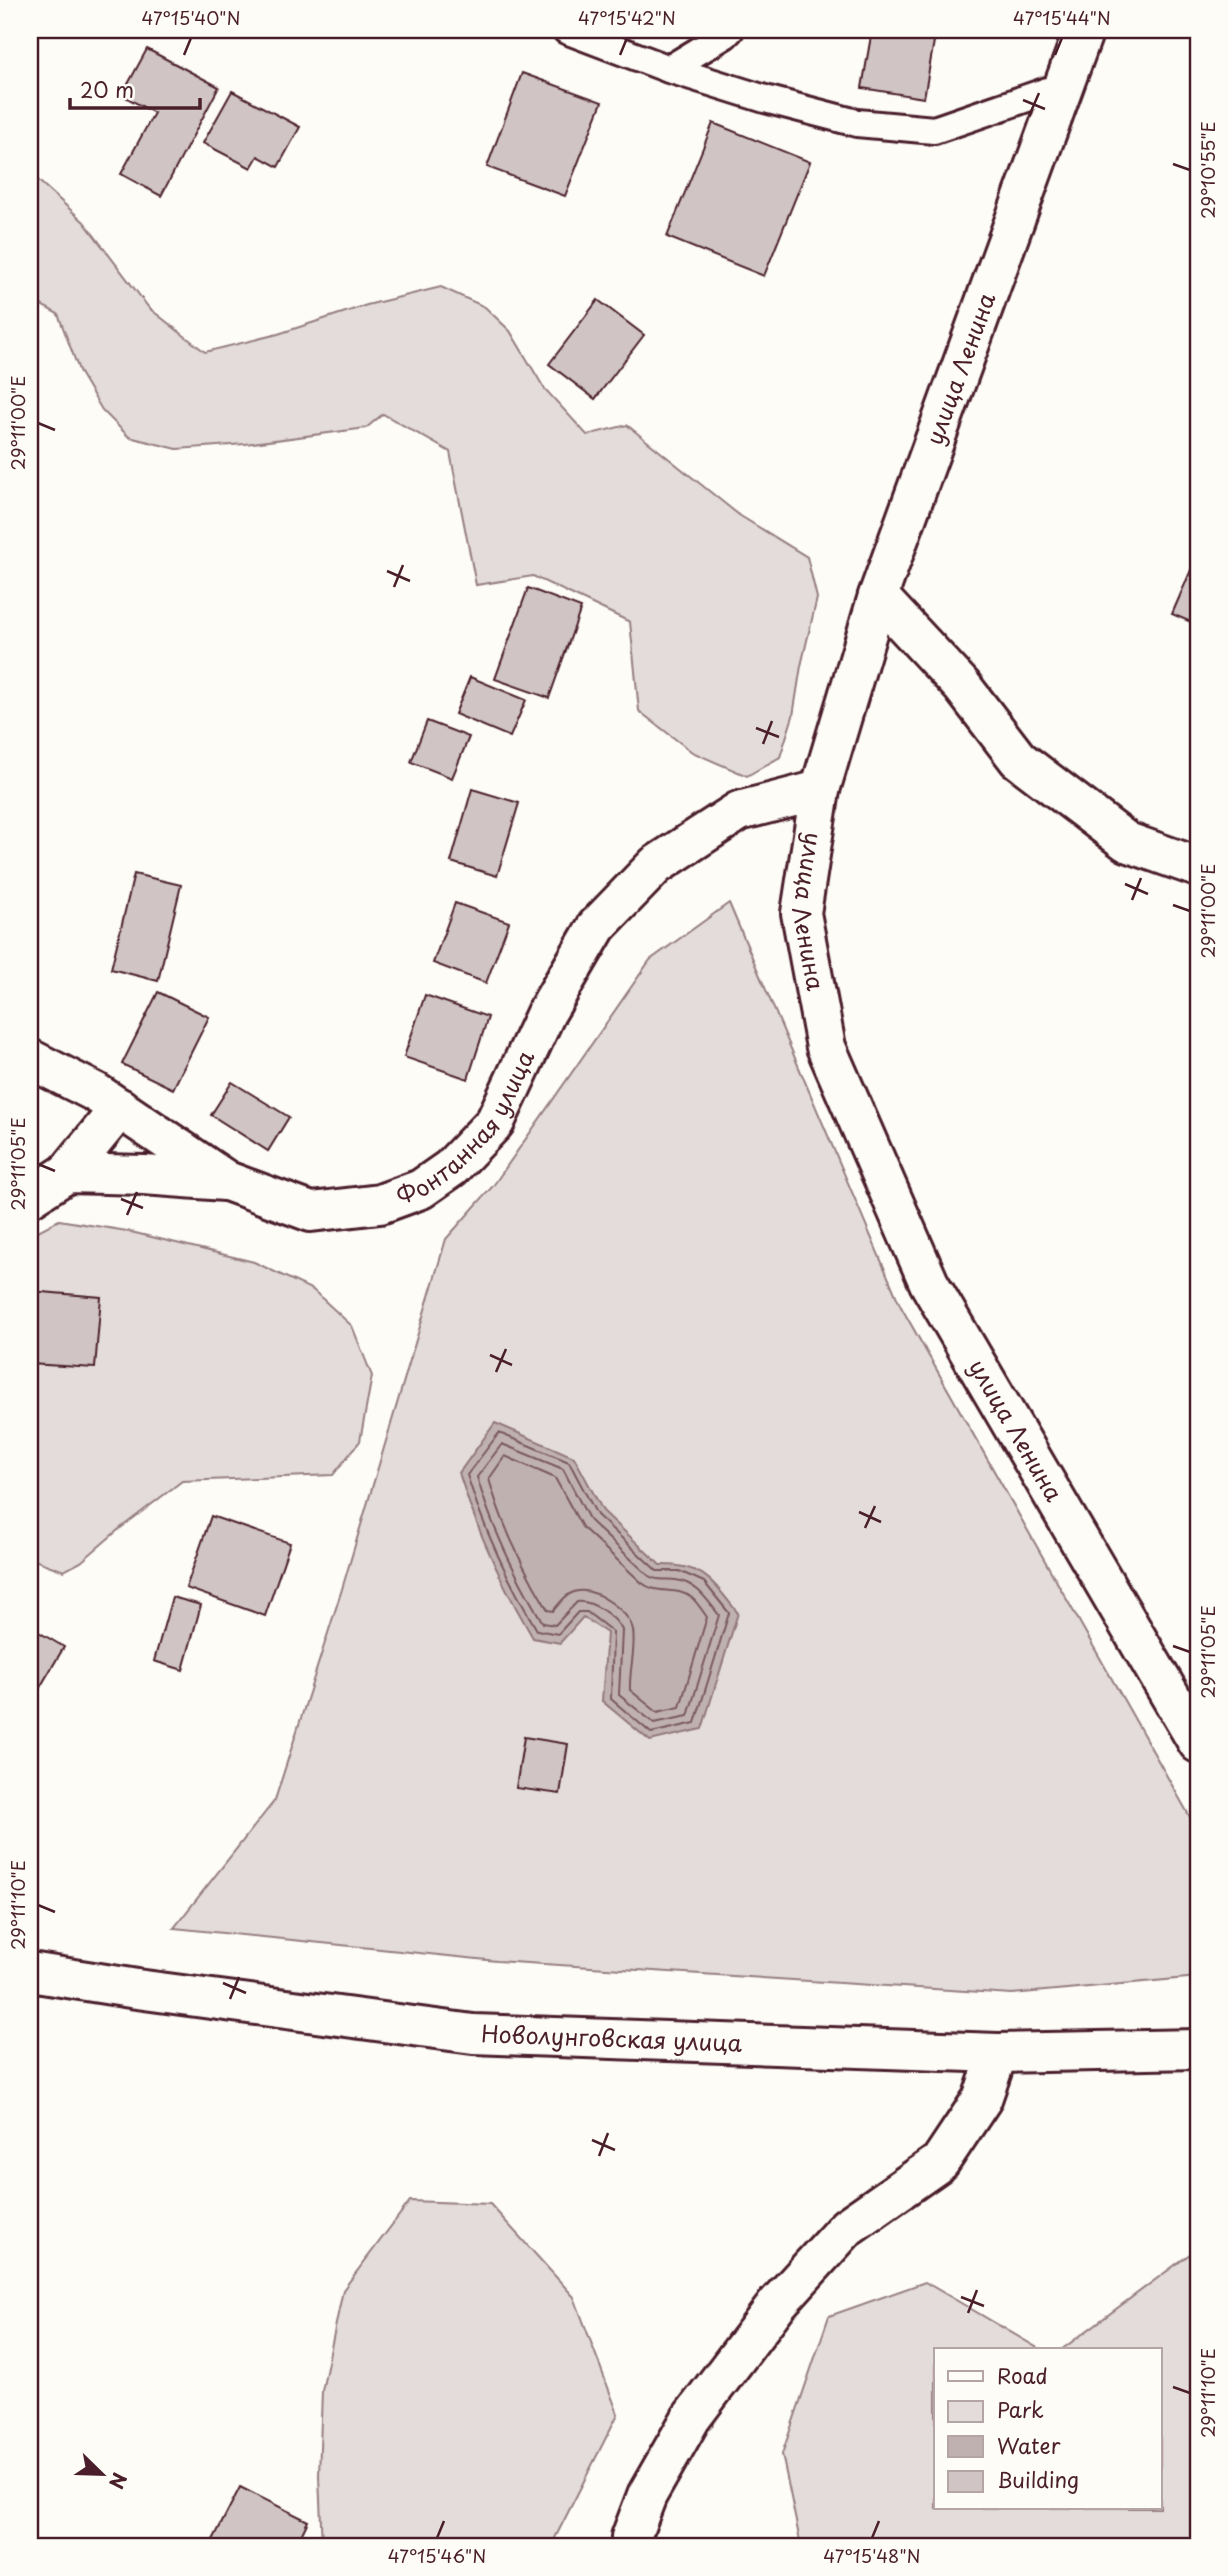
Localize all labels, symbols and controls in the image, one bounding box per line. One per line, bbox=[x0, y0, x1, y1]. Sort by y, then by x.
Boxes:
text: 47°15'40"N bbox=[141, 4, 241, 31]
text: 47°15'42"N bbox=[578, 4, 676, 31]
text: 47°15'44"N bbox=[1013, 4, 1111, 31]
scale bar bbox=[70, 66, 200, 110]
text: 20 m bbox=[80, 73, 134, 105]
text: 29°10'55"E bbox=[1194, 121, 1221, 219]
street label: улица Ленина bbox=[916, 287, 1004, 449]
text: 29°11'00"E bbox=[4, 375, 31, 471]
street label: улица Ленина bbox=[784, 830, 834, 994]
text: 29°11'00"E bbox=[1194, 863, 1221, 959]
street label: Фонтанная улица bbox=[391, 1044, 542, 1213]
text: 29°11'05"E bbox=[4, 1117, 31, 1211]
street label: улица Ленина bbox=[961, 1352, 1072, 1508]
text: 29°11'05"E bbox=[1194, 1605, 1221, 1699]
text: 29°11'10"E bbox=[4, 1860, 31, 1950]
street label: Новолунговская улица bbox=[481, 2015, 743, 2060]
legend bbox=[934, 2348, 1162, 2510]
text: 29°11'10"E bbox=[1194, 2348, 1221, 2438]
text: Road bbox=[997, 2359, 1048, 2391]
text: Park bbox=[997, 2393, 1044, 2425]
text: Water bbox=[997, 2429, 1061, 2461]
north arrow bbox=[66, 2440, 136, 2510]
text: Building bbox=[997, 2463, 1079, 2495]
text: N bbox=[103, 2469, 134, 2493]
text: 47°15'46"N bbox=[388, 2542, 486, 2569]
text: 47°15'48"N bbox=[823, 2542, 921, 2569]

